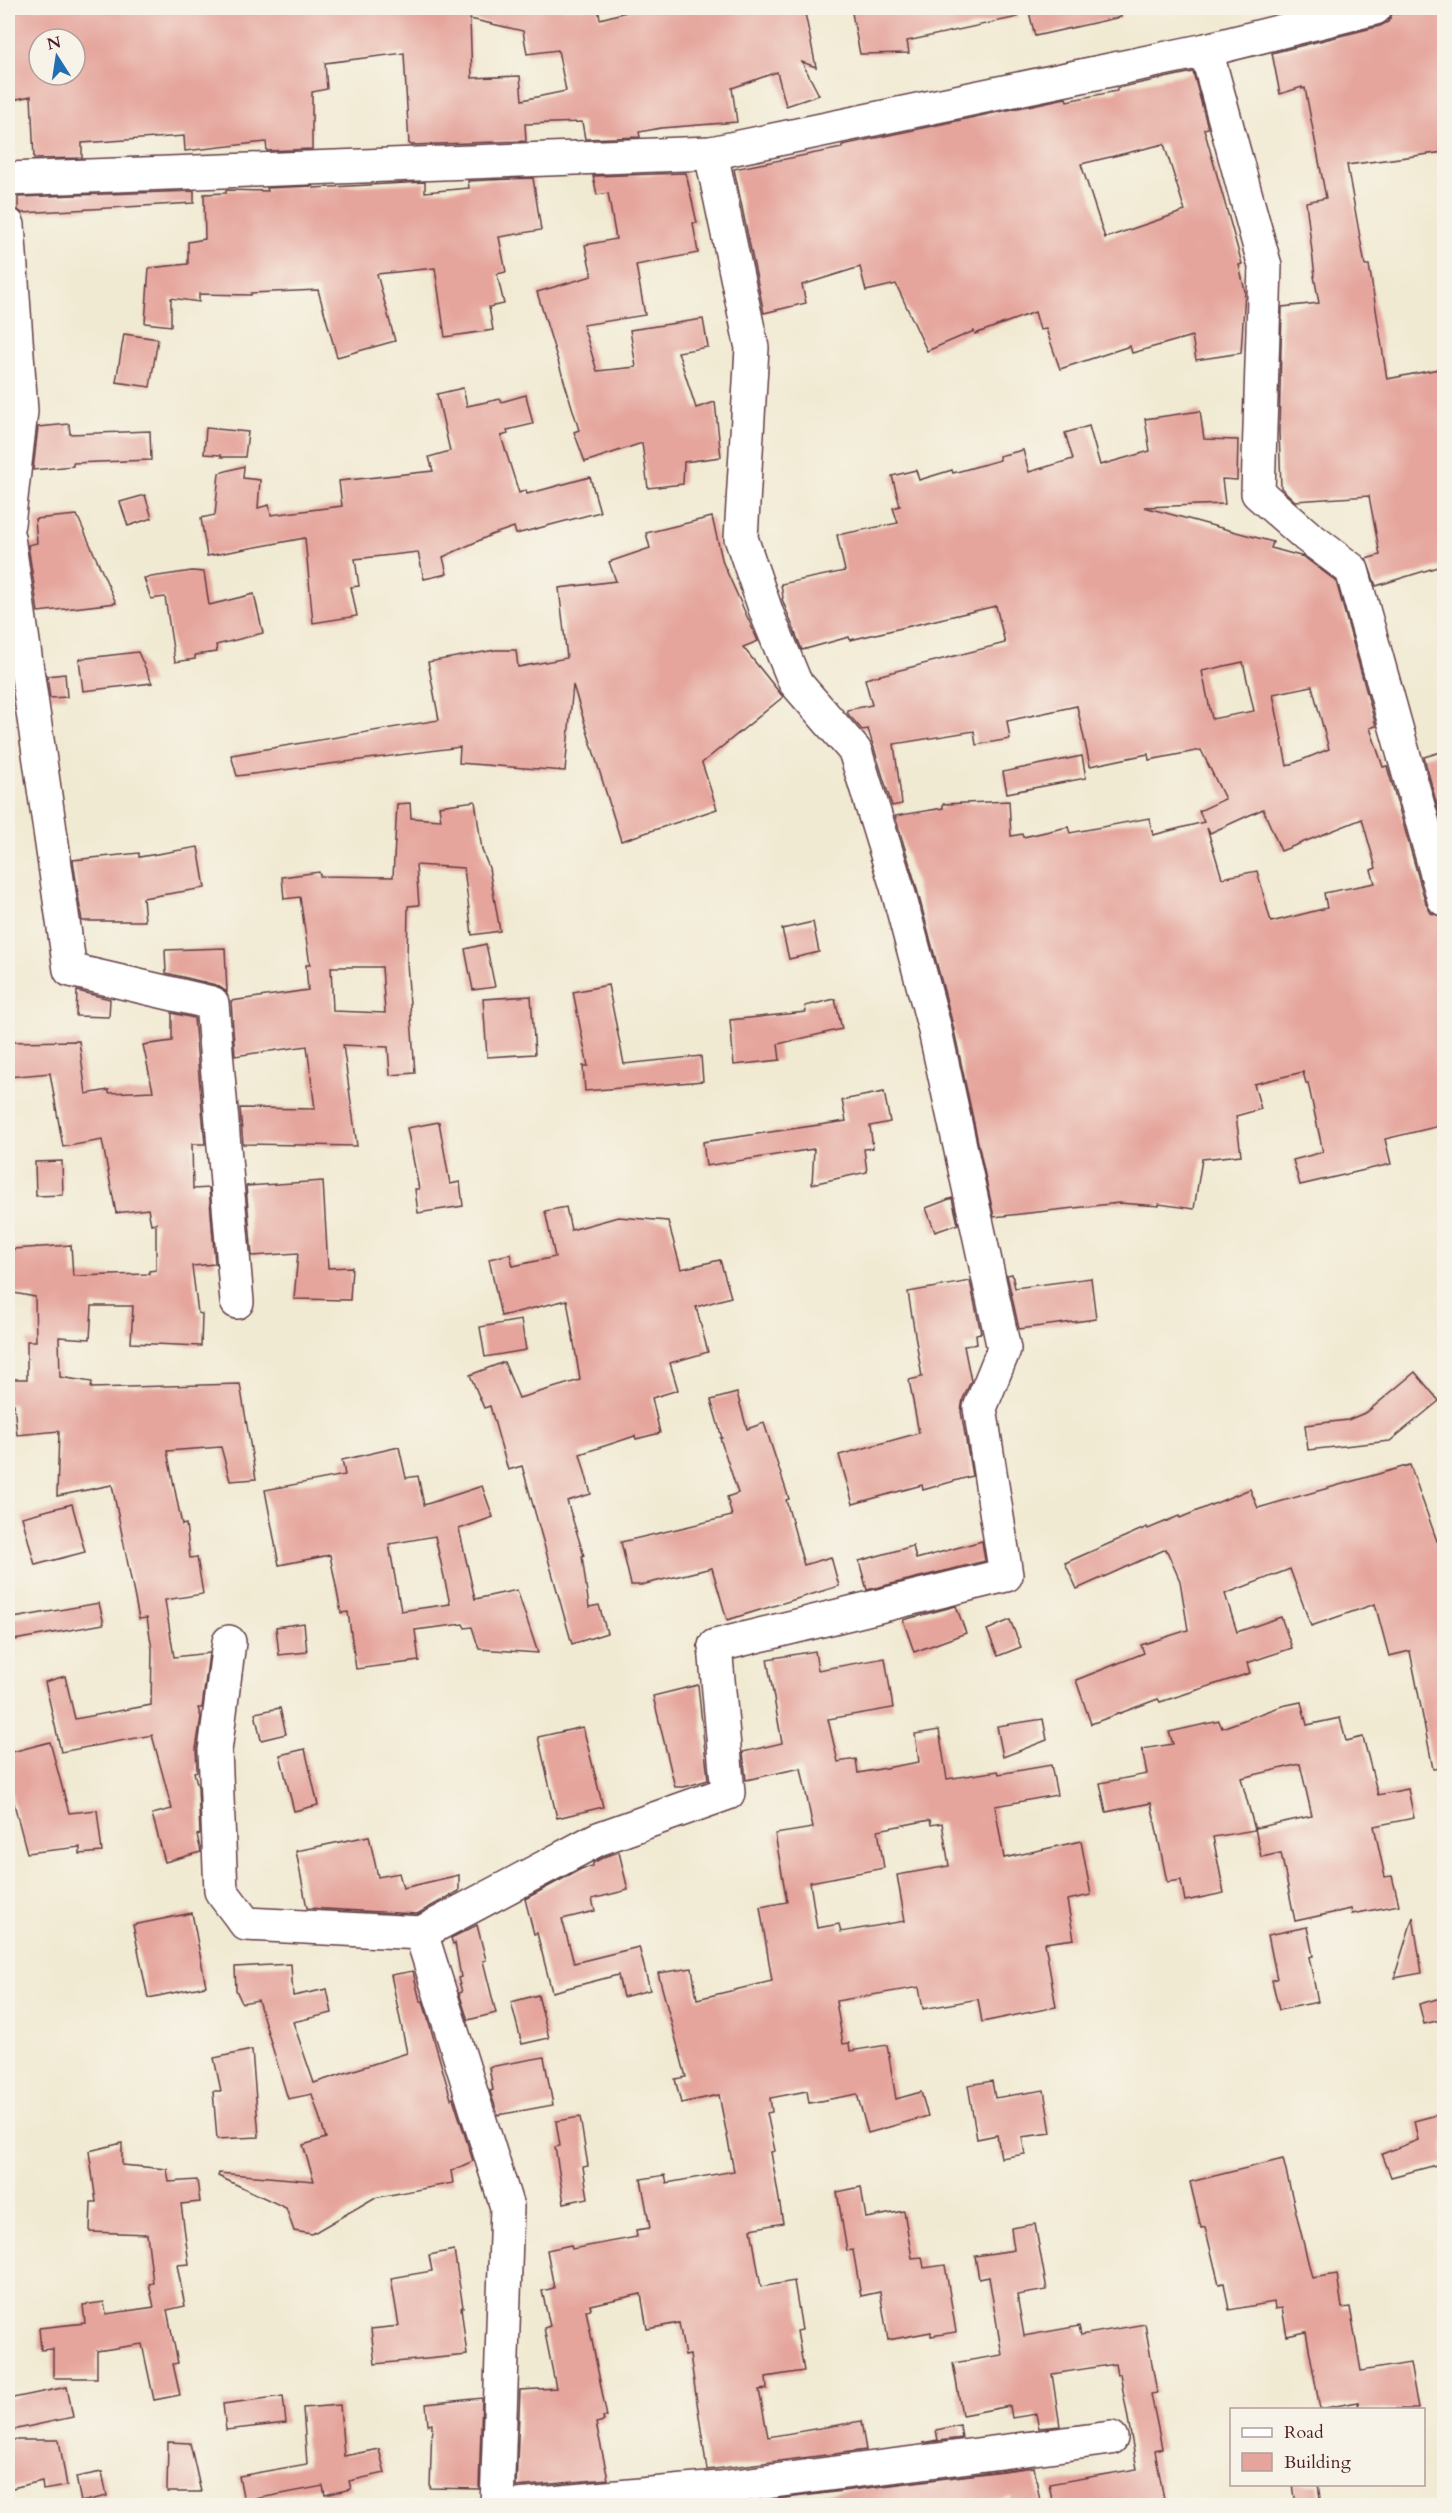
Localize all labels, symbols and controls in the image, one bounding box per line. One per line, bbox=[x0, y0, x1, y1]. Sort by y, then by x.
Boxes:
north arrow bbox=[27, 27, 87, 87]
text: N bbox=[45, 31, 63, 56]
legend bbox=[1230, 2408, 1425, 2486]
text: Road bbox=[1284, 2420, 1324, 2445]
text: Building bbox=[1284, 2450, 1352, 2475]

